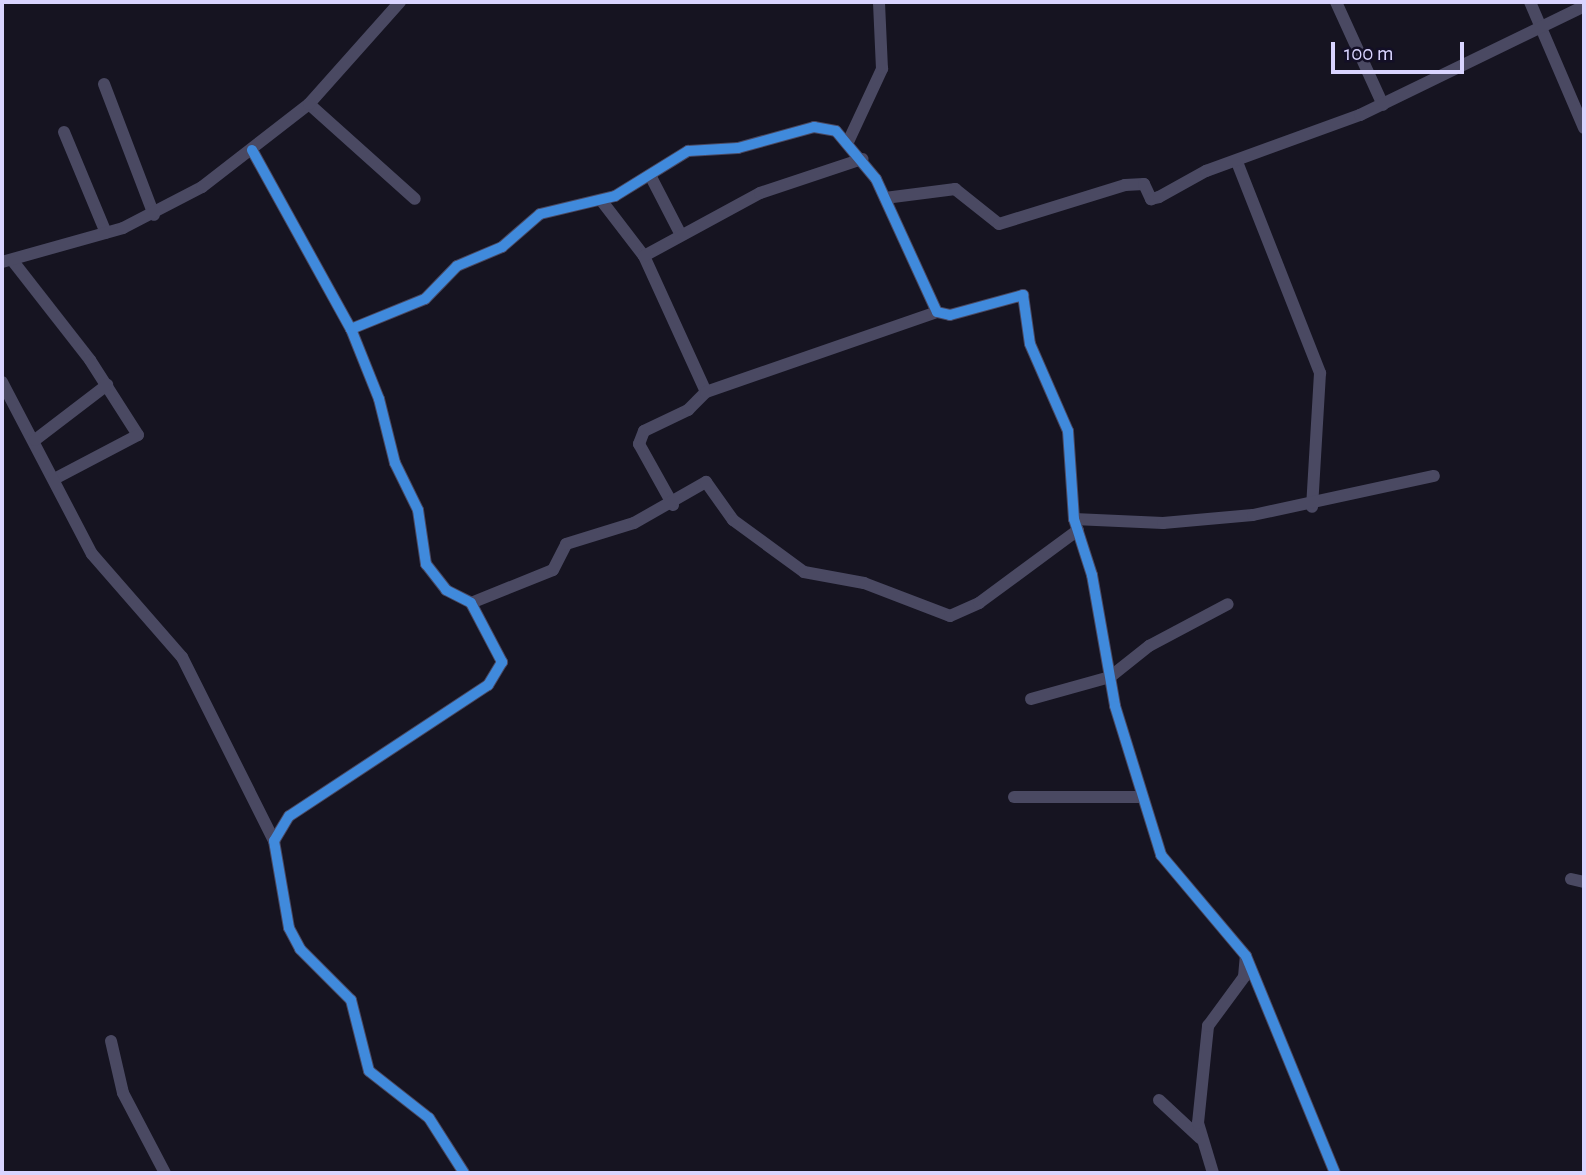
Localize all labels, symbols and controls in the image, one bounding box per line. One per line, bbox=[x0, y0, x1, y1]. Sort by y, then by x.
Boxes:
scale bar bbox=[1334, 28, 1467, 72]
text: 100 m bbox=[1344, 43, 1394, 64]

